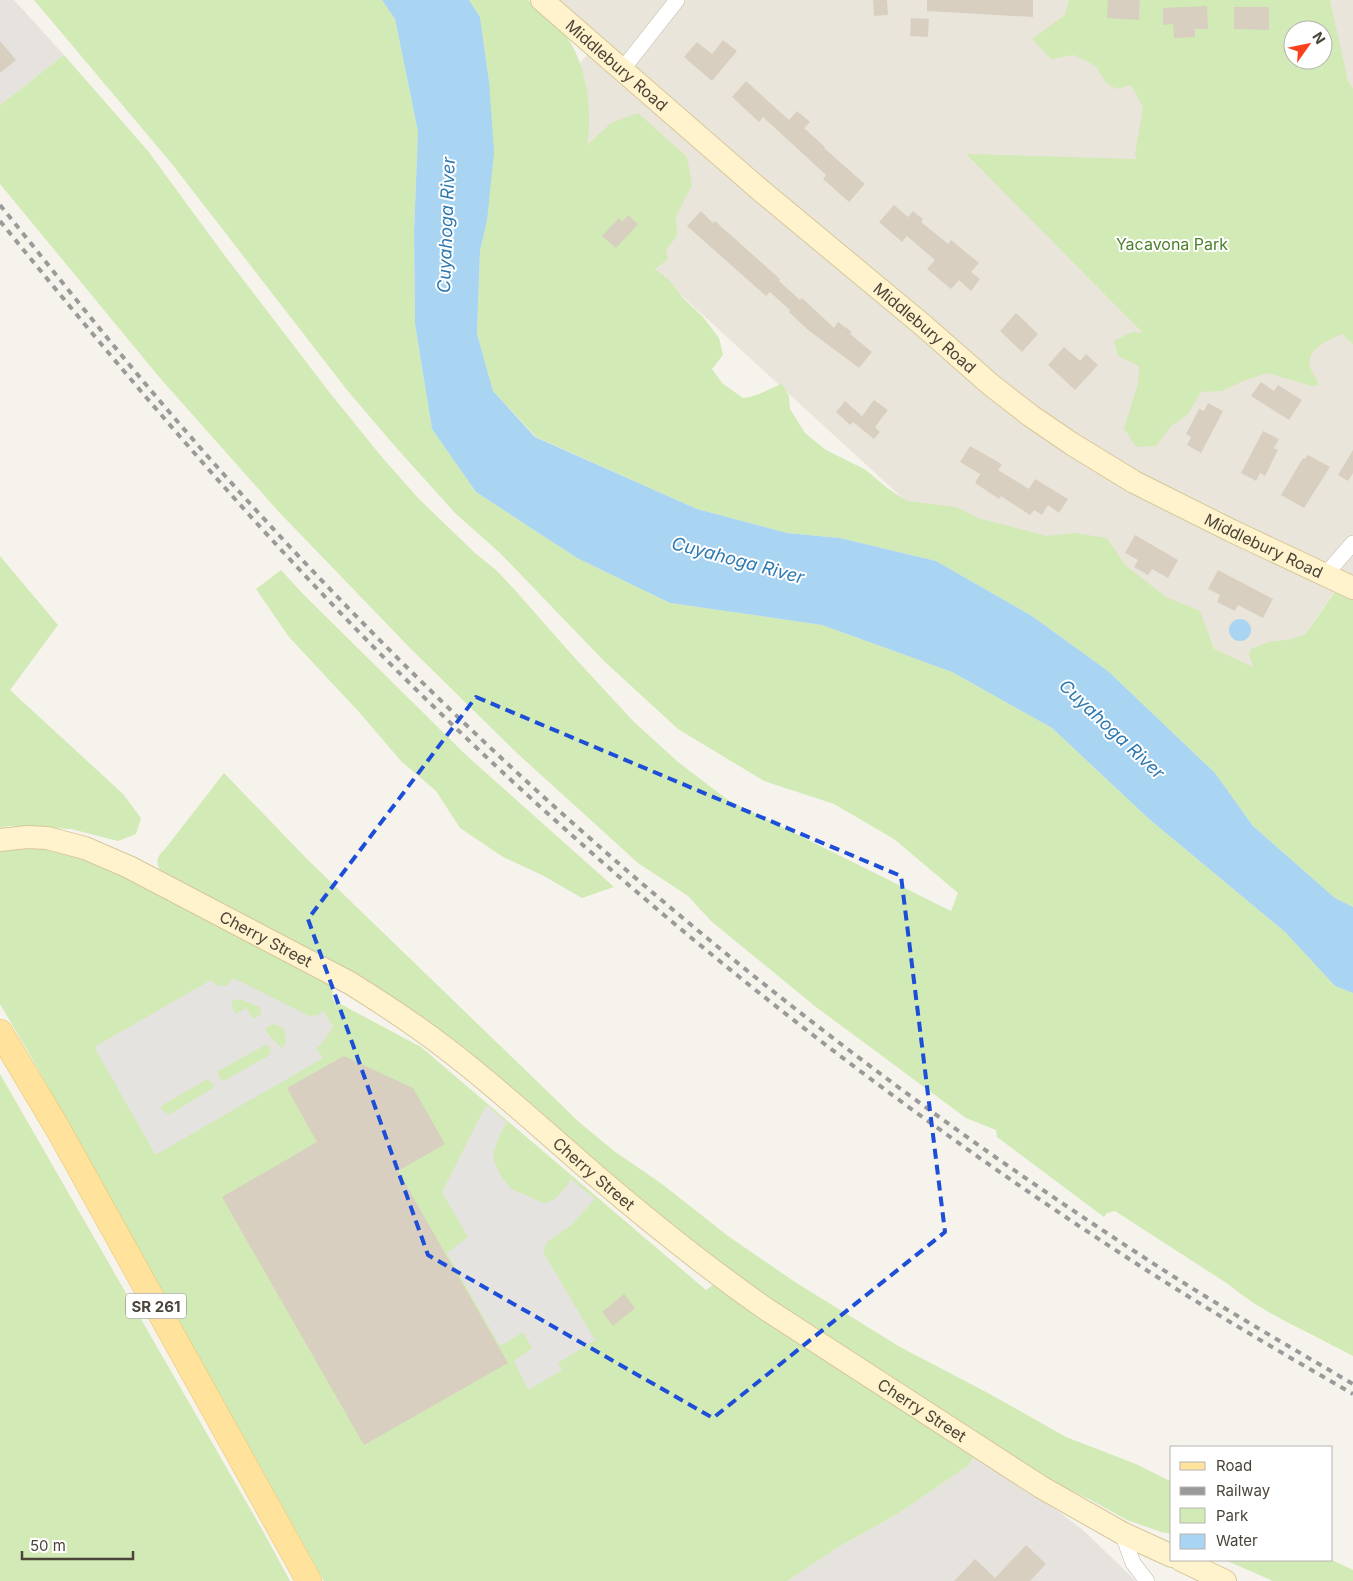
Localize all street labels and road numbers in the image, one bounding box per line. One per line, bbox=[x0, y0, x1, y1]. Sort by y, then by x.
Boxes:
street label: Middlebury Road bbox=[562, 15, 672, 115]
street label: Middlebury Road bbox=[869, 278, 980, 377]
street label: Middlebury Road bbox=[1201, 509, 1326, 582]
street label: Cherry Street bbox=[216, 906, 316, 971]
street label: Cherry Street bbox=[549, 1133, 639, 1214]
road number: SR 261 bbox=[126, 1294, 186, 1318]
street label: Cherry Street bbox=[874, 1374, 970, 1446]

